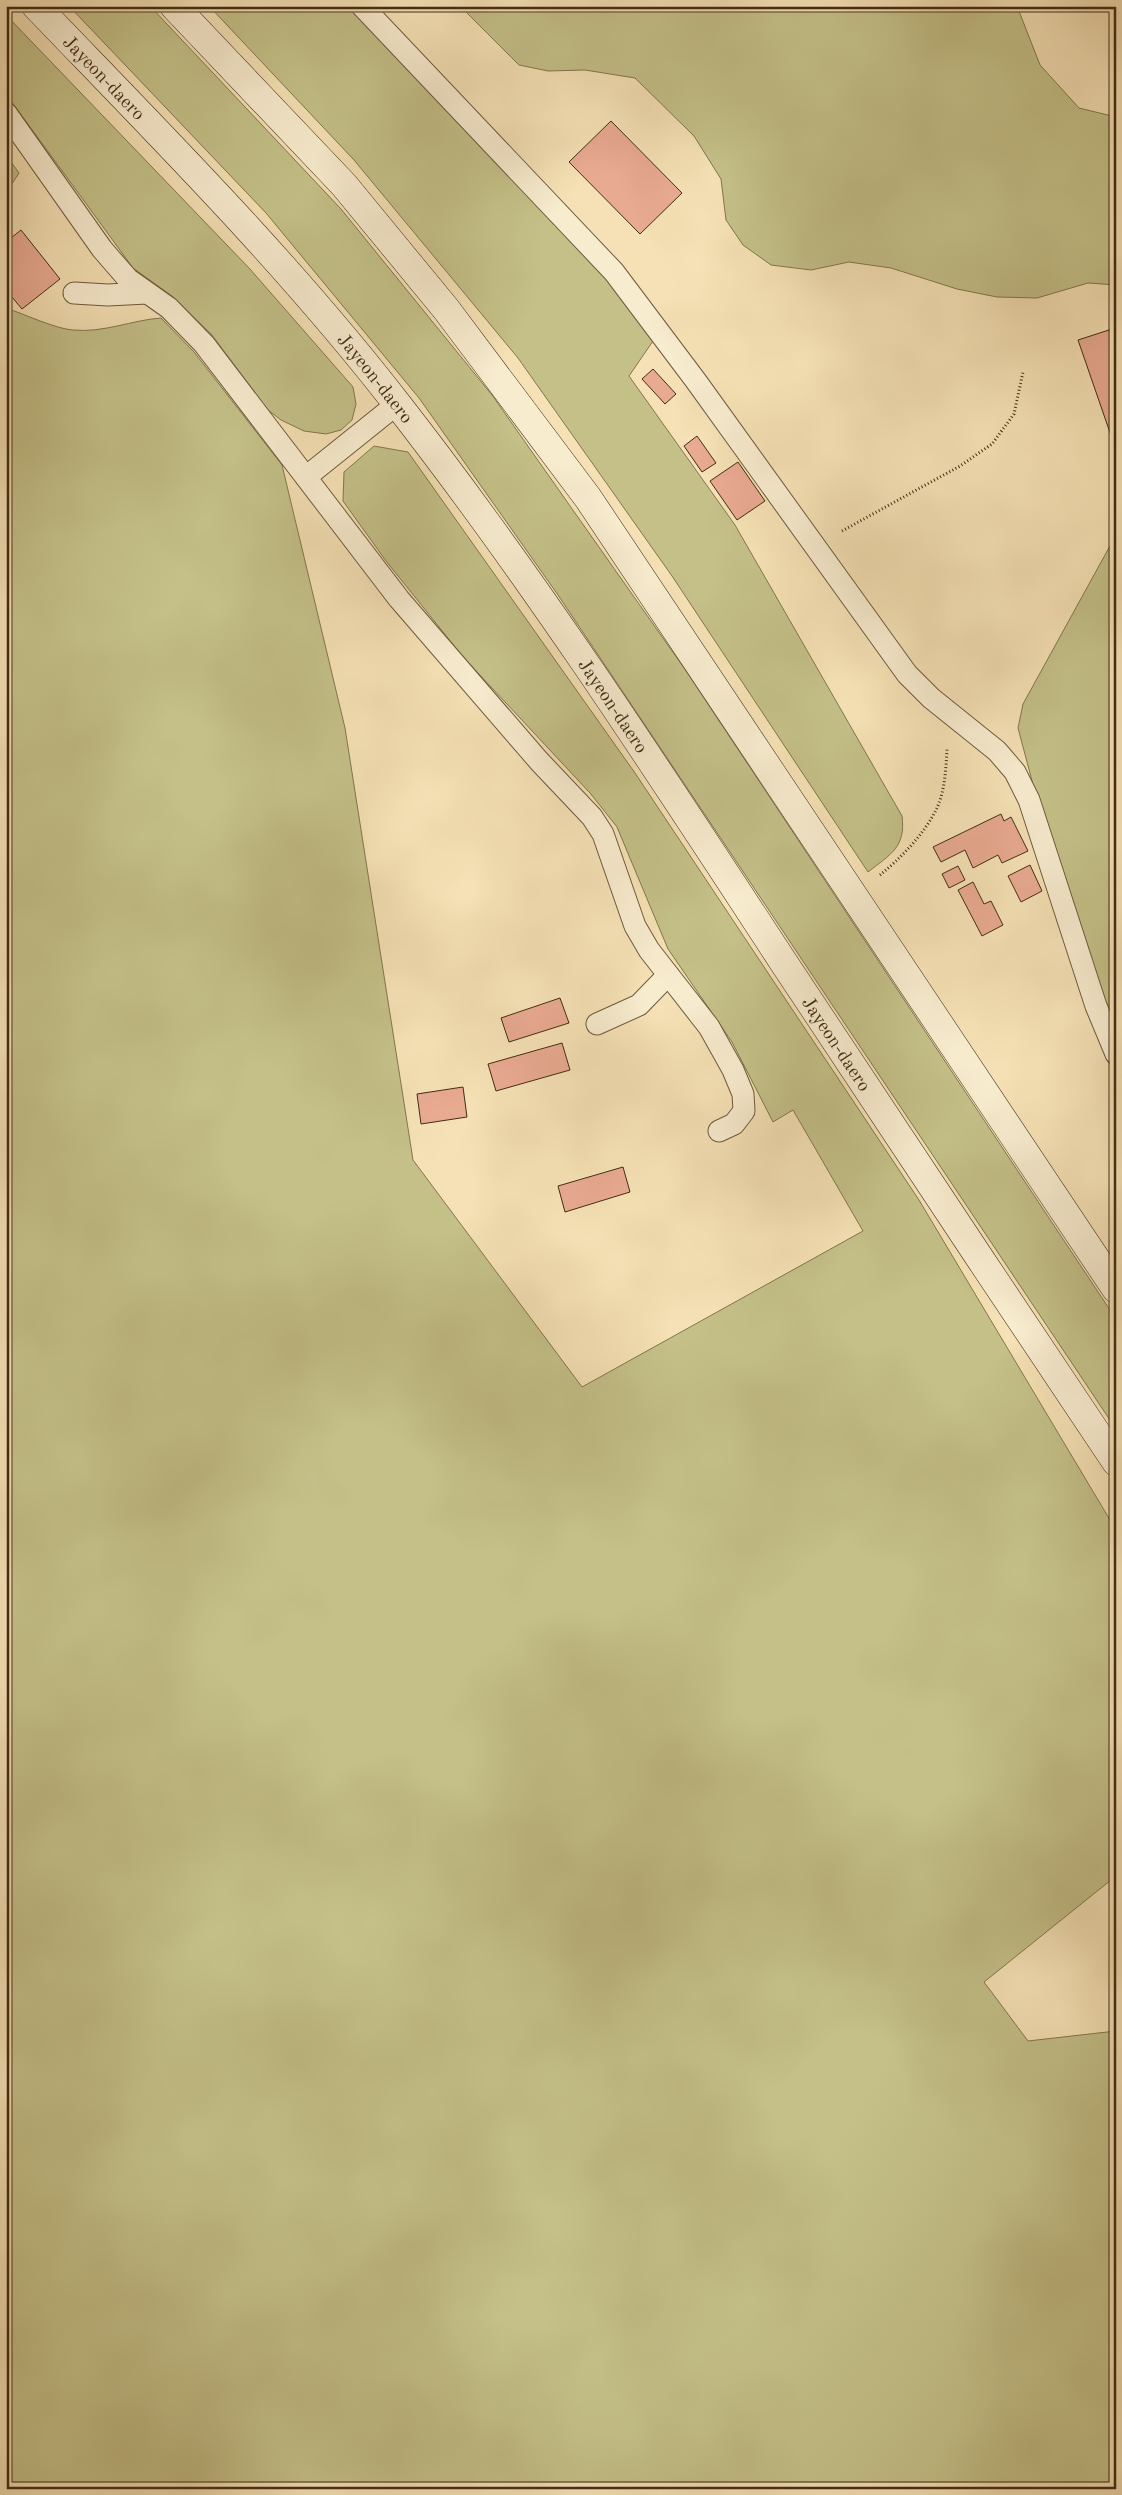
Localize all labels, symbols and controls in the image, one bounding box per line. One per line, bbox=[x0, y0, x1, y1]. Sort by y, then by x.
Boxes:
street label: Jayeon-daero bbox=[58, 33, 148, 125]
street label: Jayeon-daero bbox=[332, 331, 416, 428]
street label: Jayeon-daero bbox=[573, 656, 650, 757]
street label: Jayeon-daero bbox=[797, 994, 873, 1096]

